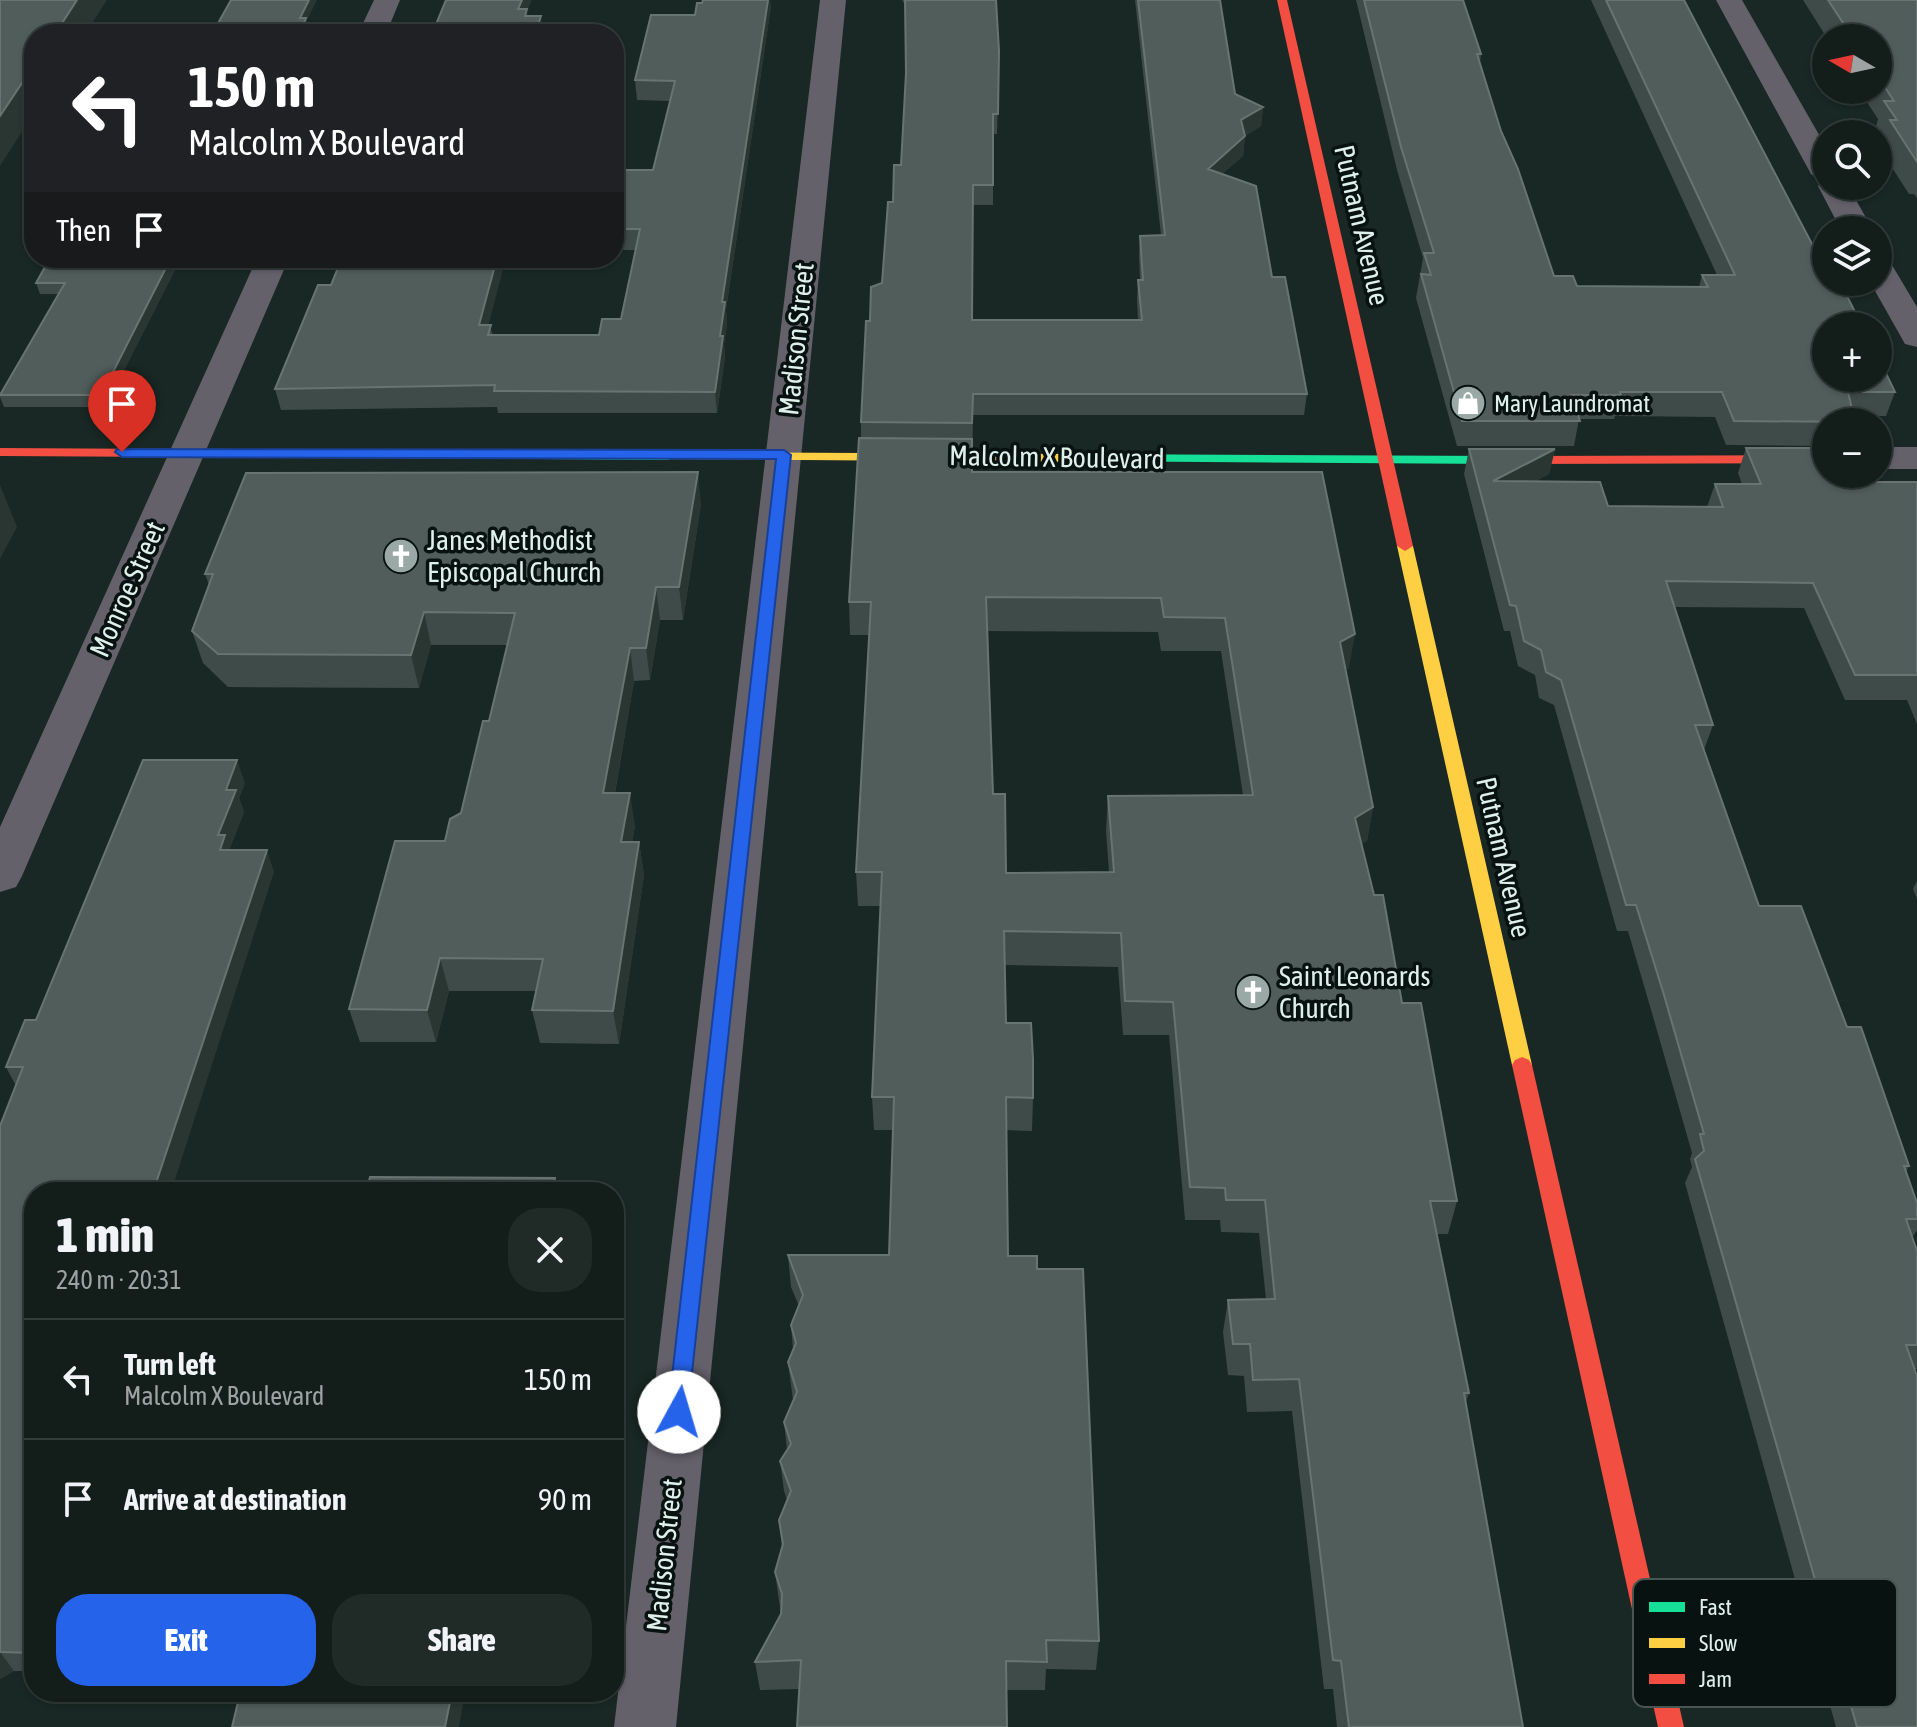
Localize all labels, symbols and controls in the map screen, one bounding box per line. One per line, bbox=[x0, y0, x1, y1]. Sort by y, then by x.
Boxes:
north arrow bbox=[1812, 24, 1892, 104]
map controls bbox=[1812, 24, 1892, 488]
text: 150 m bbox=[188, 55, 315, 119]
icon: left bbox=[56, 56, 160, 160]
button: search bbox=[1812, 120, 1892, 200]
text: Malcolm X Boulevard bbox=[188, 121, 465, 163]
street label: Putnam Avenue bbox=[1328, 142, 1396, 308]
icon: arrive bbox=[127, 208, 171, 252]
text: Then bbox=[56, 213, 111, 247]
button: layers bbox=[1812, 216, 1892, 296]
street label: Madison Street bbox=[772, 261, 820, 417]
button: + bbox=[1812, 312, 1892, 392]
pin bbox=[88, 370, 156, 452]
icon: arrive bbox=[100, 382, 144, 426]
shop icon: Mary Laundromat bbox=[1449, 384, 1487, 422]
place label: Mary Laundromat bbox=[1494, 390, 1650, 417]
button: − bbox=[1812, 408, 1892, 488]
street label: Malcolm X Boulevard bbox=[949, 439, 1165, 475]
street label: Monroe Street bbox=[83, 516, 171, 662]
place label: Janes Methodist Episcopal Church bbox=[427, 524, 602, 588]
church icon: Janes Methodist Episcopal Church bbox=[382, 537, 420, 575]
street label: Putnam Avenue bbox=[1470, 774, 1538, 940]
place label: Saint Leonards Church bbox=[1279, 960, 1430, 1024]
church icon: Saint Leonards Church bbox=[1234, 973, 1272, 1011]
text: 1 min bbox=[56, 1207, 154, 1262]
button: close bbox=[508, 1208, 592, 1292]
text: 240 m · 20:31 bbox=[56, 1265, 182, 1295]
text: Turn left bbox=[124, 1347, 216, 1381]
icon: left bbox=[56, 1357, 100, 1401]
text: 150 m bbox=[524, 1362, 592, 1396]
position arrow bbox=[637, 1370, 721, 1454]
text: Malcolm X Boulevard bbox=[124, 1381, 324, 1411]
icon: arrive bbox=[56, 1477, 100, 1521]
street label: Madison Street bbox=[640, 1477, 688, 1633]
text: Arrive at destination bbox=[124, 1482, 346, 1516]
text: 90 m bbox=[538, 1482, 592, 1516]
legend bbox=[1633, 1579, 1897, 1707]
button: Exit bbox=[56, 1594, 316, 1686]
button: Share bbox=[332, 1594, 592, 1686]
text: Fast bbox=[1699, 1594, 1732, 1620]
text: Slow bbox=[1699, 1630, 1737, 1656]
text: Jam bbox=[1699, 1666, 1732, 1692]

